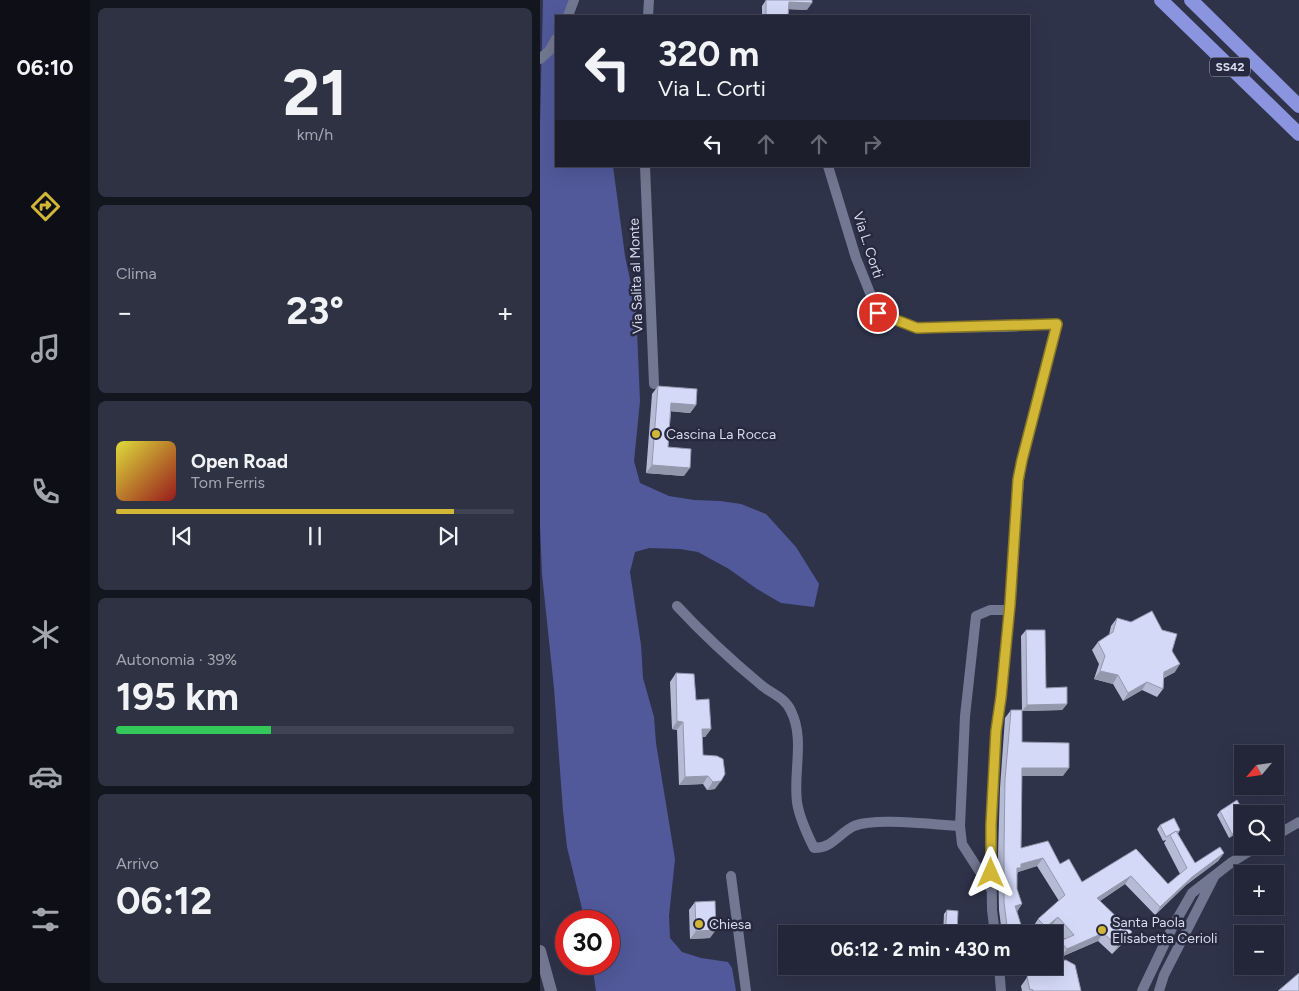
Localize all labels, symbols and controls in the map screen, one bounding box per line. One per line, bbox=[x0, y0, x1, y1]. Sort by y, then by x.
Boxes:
text: 320 m bbox=[658, 33, 759, 75]
icon: left bbox=[575, 35, 640, 100]
text: 21 bbox=[282, 53, 348, 131]
text: 06:10 bbox=[16, 54, 74, 81]
road number: SS42 bbox=[1210, 58, 1250, 76]
text: Via L. Corti bbox=[658, 75, 766, 102]
text: km/h bbox=[297, 125, 333, 144]
icon: left bbox=[699, 130, 727, 158]
icon: ahead bbox=[752, 130, 780, 158]
icon: ahead bbox=[805, 130, 833, 158]
icon: right bbox=[858, 130, 886, 158]
icon: directions bbox=[28, 189, 63, 224]
street label: Via L. Corti bbox=[849, 210, 887, 280]
street label: Via Salita al Monte bbox=[625, 217, 647, 334]
text: Clima bbox=[116, 264, 157, 283]
text: 23° bbox=[286, 288, 344, 334]
pin bbox=[857, 292, 899, 334]
text: − bbox=[116, 295, 133, 329]
text: + bbox=[497, 295, 514, 329]
icon: arrive bbox=[864, 299, 892, 327]
icon: music bbox=[28, 331, 63, 366]
place label: Cascina La Rocca bbox=[666, 426, 776, 443]
marker: Cascina La Rocca bbox=[650, 428, 662, 440]
text: Open Road bbox=[191, 450, 288, 473]
text: Tom Ferris bbox=[191, 473, 265, 492]
icon: phone bbox=[28, 474, 63, 509]
icon: previous bbox=[168, 522, 196, 550]
icon: pause bbox=[301, 522, 329, 550]
icon: next bbox=[434, 522, 462, 550]
icon: climate bbox=[28, 617, 63, 652]
text: Autonomia · 39% bbox=[116, 650, 237, 669]
text: 195 km bbox=[116, 674, 239, 720]
north arrow bbox=[1234, 745, 1284, 795]
map controls bbox=[1234, 745, 1284, 975]
icon: car bbox=[28, 759, 63, 794]
button: search bbox=[1234, 805, 1284, 855]
position arrow bbox=[964, 846, 1016, 898]
text: Arrivo bbox=[116, 854, 159, 873]
button: + bbox=[1234, 865, 1284, 915]
text: 06:12 bbox=[116, 878, 212, 924]
icon: filters bbox=[28, 902, 63, 937]
speed limit sign: 30 bbox=[555, 910, 620, 975]
place label: Santa Paola Elisabetta Cerioli bbox=[1112, 914, 1217, 947]
place label: Chiesa bbox=[709, 916, 751, 933]
marker: Chiesa bbox=[693, 918, 705, 930]
marker: Santa Paola Elisabetta Cerioli bbox=[1096, 924, 1108, 936]
button: − bbox=[1234, 925, 1284, 975]
text: 06:12 · 2 min · 430 m bbox=[831, 938, 1010, 961]

